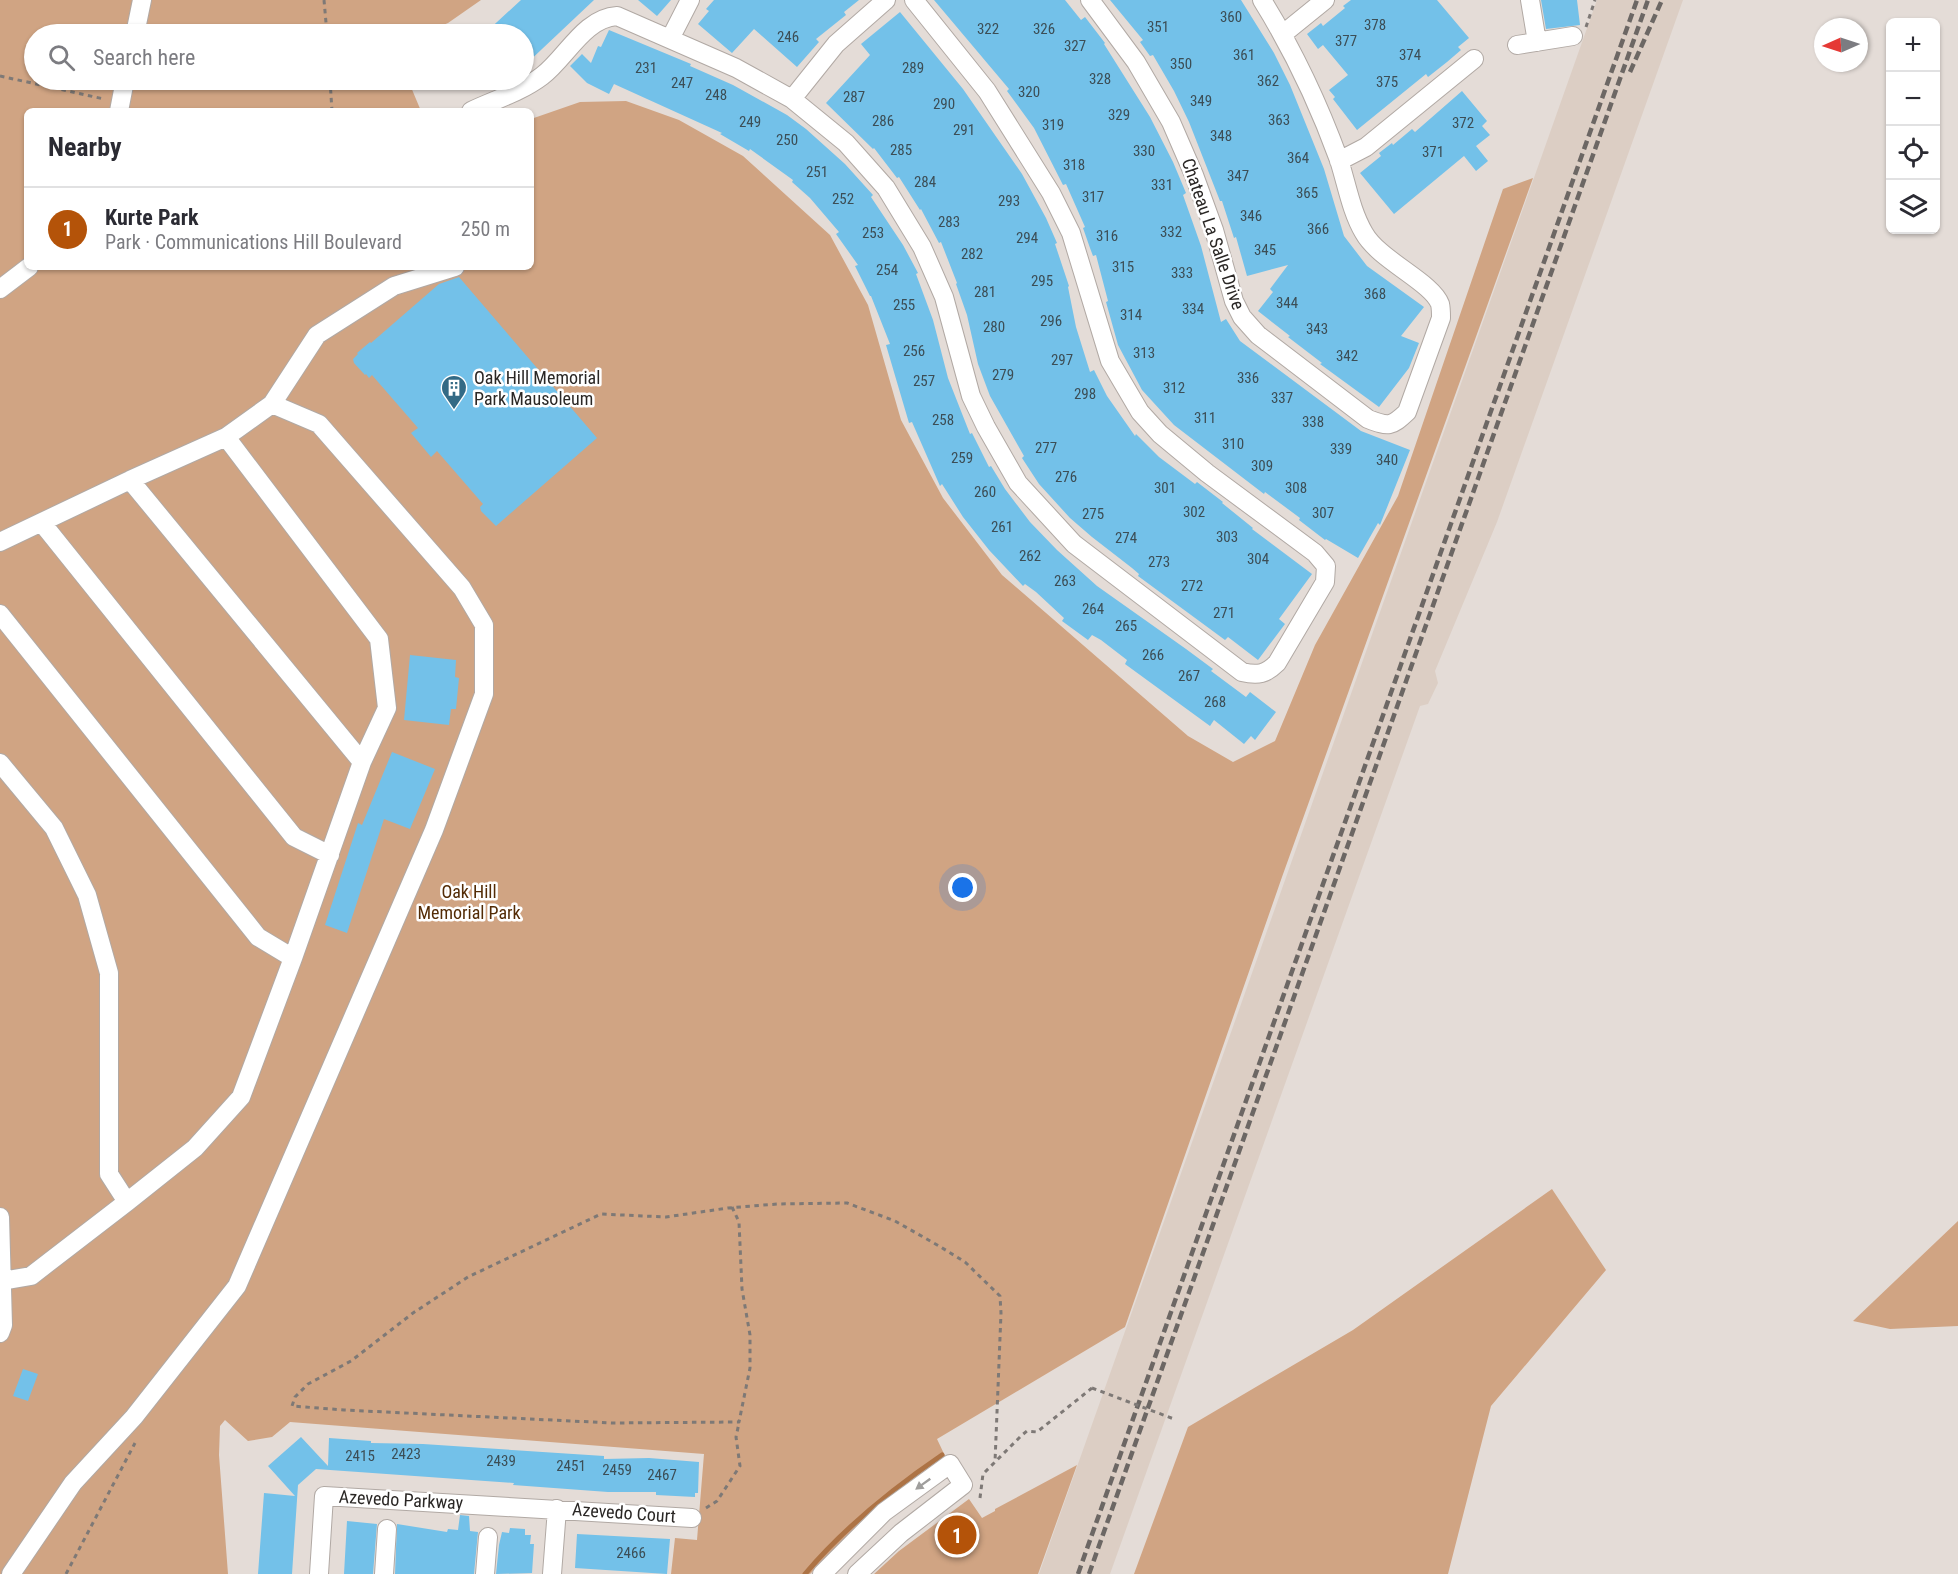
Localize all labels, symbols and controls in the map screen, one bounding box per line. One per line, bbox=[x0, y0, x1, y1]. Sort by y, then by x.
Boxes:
house number: 360 bbox=[1220, 8, 1242, 26]
house number: 378 bbox=[1364, 16, 1386, 34]
house number: 351 bbox=[1147, 18, 1169, 36]
north arrow bbox=[1814, 18, 1868, 72]
map controls bbox=[1886, 18, 1940, 234]
button: + bbox=[1886, 18, 1940, 72]
house number: 322 bbox=[977, 20, 999, 38]
house number: 326 bbox=[1033, 20, 1055, 38]
search box bbox=[24, 24, 534, 90]
house number: 246 bbox=[777, 28, 799, 46]
house number: 377 bbox=[1335, 32, 1357, 50]
house number: 327 bbox=[1064, 37, 1086, 55]
icon: search bbox=[45, 41, 78, 74]
text: Search here bbox=[93, 45, 195, 70]
house number: 361 bbox=[1233, 46, 1255, 64]
house number: 374 bbox=[1399, 46, 1421, 64]
house number: 350 bbox=[1170, 55, 1192, 73]
house number: 231 bbox=[635, 59, 657, 77]
house number: 289 bbox=[902, 59, 924, 77]
house number: 328 bbox=[1089, 70, 1111, 88]
house number: 362 bbox=[1257, 72, 1279, 90]
button: − bbox=[1886, 72, 1940, 126]
house number: 375 bbox=[1376, 73, 1398, 91]
house number: 247 bbox=[671, 74, 693, 92]
house number: 320 bbox=[1018, 83, 1040, 101]
house number: 248 bbox=[705, 86, 727, 104]
house number: 287 bbox=[843, 88, 865, 106]
house number: 349 bbox=[1190, 92, 1212, 110]
house number: 290 bbox=[933, 95, 955, 113]
house number: 329 bbox=[1108, 106, 1130, 124]
house number: 363 bbox=[1268, 111, 1290, 129]
house number: 286 bbox=[872, 112, 894, 130]
house number: 249 bbox=[739, 113, 761, 131]
house number: 372 bbox=[1452, 114, 1474, 132]
house number: 319 bbox=[1042, 116, 1064, 134]
house number: 291 bbox=[953, 121, 975, 139]
button: locate bbox=[1886, 126, 1940, 180]
house number: 348 bbox=[1210, 127, 1232, 145]
house number: 250 bbox=[776, 131, 798, 149]
text: Nearby bbox=[48, 132, 122, 162]
house number: 285 bbox=[890, 141, 912, 159]
house number: 330 bbox=[1133, 142, 1155, 160]
house number: 371 bbox=[1422, 143, 1444, 161]
house number: 364 bbox=[1287, 149, 1309, 167]
street label: Chateau La Salle Drive bbox=[1178, 155, 1249, 312]
house number: 318 bbox=[1063, 156, 1085, 174]
house number: 251 bbox=[806, 163, 828, 181]
house number: 347 bbox=[1227, 167, 1249, 185]
house number: 284 bbox=[914, 173, 936, 191]
house number: 331 bbox=[1151, 176, 1173, 194]
button: layers bbox=[1886, 180, 1940, 234]
house number: 365 bbox=[1296, 184, 1318, 202]
house number: 317 bbox=[1082, 188, 1104, 206]
house number: 252 bbox=[832, 190, 854, 208]
house number: 293 bbox=[998, 192, 1020, 210]
text: Kurte Park bbox=[105, 205, 198, 230]
house number: 346 bbox=[1240, 207, 1262, 225]
house number: 283 bbox=[938, 213, 960, 231]
text: 1 bbox=[62, 217, 73, 241]
text: 250 m bbox=[461, 217, 510, 241]
house number: 366 bbox=[1307, 220, 1329, 238]
house number: 332 bbox=[1160, 223, 1182, 241]
house number: 253 bbox=[862, 224, 884, 242]
house number: 316 bbox=[1096, 227, 1118, 245]
house number: 294 bbox=[1016, 229, 1038, 247]
text: Park · Communications Hill Boulevard bbox=[105, 230, 402, 254]
house number: 345 bbox=[1254, 241, 1276, 259]
house number: 282 bbox=[961, 245, 983, 263]
house number: 315 bbox=[1112, 258, 1134, 276]
house number: 254 bbox=[876, 261, 898, 279]
house number: 333 bbox=[1171, 264, 1193, 282]
house number: 295 bbox=[1031, 272, 1053, 290]
house number: 281 bbox=[974, 283, 996, 301]
house number: 368 bbox=[1364, 285, 1386, 303]
house number: 344 bbox=[1276, 294, 1298, 312]
house number: 255 bbox=[893, 296, 915, 314]
house number: 334 bbox=[1182, 300, 1204, 318]
house number: 314 bbox=[1120, 306, 1142, 324]
house number: 296 bbox=[1040, 312, 1062, 330]
house number: 280 bbox=[983, 318, 1005, 336]
house number: 343 bbox=[1306, 320, 1328, 338]
house number: 256 bbox=[903, 342, 925, 360]
house number: 313 bbox=[1133, 344, 1155, 362]
house number: 342 bbox=[1336, 347, 1358, 365]
house number: 297 bbox=[1051, 351, 1073, 369]
house number: 279 bbox=[992, 366, 1014, 384]
place label: Oak Hill Memorial Park Mausoleum bbox=[474, 367, 600, 409]
house number: 336 bbox=[1237, 369, 1259, 387]
house number: 257 bbox=[913, 372, 935, 390]
building icon: Oak Hill Memorial Park Mausoleum bbox=[439, 373, 469, 411]
house number: 312 bbox=[1163, 379, 1185, 397]
house number: 298 bbox=[1074, 385, 1096, 403]
house number: 337 bbox=[1271, 389, 1293, 407]
house number: 311 bbox=[1194, 409, 1216, 427]
house number: 258 bbox=[932, 411, 954, 429]
house number: 338 bbox=[1302, 413, 1324, 431]
house number: 310 bbox=[1222, 435, 1244, 453]
house number: 277 bbox=[1035, 439, 1057, 457]
house number: 339 bbox=[1330, 440, 1352, 458]
house number: 259 bbox=[951, 449, 973, 467]
house number: 340 bbox=[1376, 451, 1398, 469]
house number: 309 bbox=[1251, 457, 1273, 475]
house number: 276 bbox=[1055, 468, 1077, 486]
house number: 301 bbox=[1154, 479, 1176, 497]
house number: 308 bbox=[1285, 479, 1307, 497]
house number: 260 bbox=[974, 483, 996, 501]
house number: 302 bbox=[1183, 503, 1205, 521]
house number: 307 bbox=[1312, 504, 1334, 522]
house number: 275 bbox=[1082, 505, 1104, 523]
house number: 261 bbox=[991, 518, 1013, 536]
house number: 303 bbox=[1216, 528, 1238, 546]
house number: 274 bbox=[1115, 529, 1137, 547]
house number: 262 bbox=[1019, 547, 1041, 565]
house number: 304 bbox=[1247, 550, 1269, 568]
house number: 273 bbox=[1148, 553, 1170, 571]
house number: 263 bbox=[1054, 572, 1076, 590]
house number: 272 bbox=[1181, 577, 1203, 595]
house number: 264 bbox=[1082, 600, 1104, 618]
house number: 271 bbox=[1213, 604, 1235, 622]
house number: 265 bbox=[1115, 617, 1137, 635]
house number: 266 bbox=[1142, 646, 1164, 664]
house number: 267 bbox=[1178, 667, 1200, 685]
house number: 268 bbox=[1204, 693, 1226, 711]
your location bbox=[948, 873, 977, 902]
park label: Oak Hill Memorial Park bbox=[417, 881, 521, 923]
house number: 2423 bbox=[391, 1445, 421, 1463]
house number: 2415 bbox=[345, 1447, 375, 1465]
house number: 2439 bbox=[486, 1452, 516, 1470]
house number: 2451 bbox=[556, 1457, 586, 1475]
house number: 2459 bbox=[602, 1461, 632, 1479]
house number: 2467 bbox=[647, 1466, 677, 1484]
one-way arrow bbox=[915, 1478, 931, 1490]
street label: Azevedo Parkway bbox=[338, 1486, 464, 1513]
street label: Azevedo Court bbox=[571, 1498, 677, 1527]
pin: 1 bbox=[938, 1512, 976, 1558]
house number: 2466 bbox=[616, 1544, 646, 1562]

